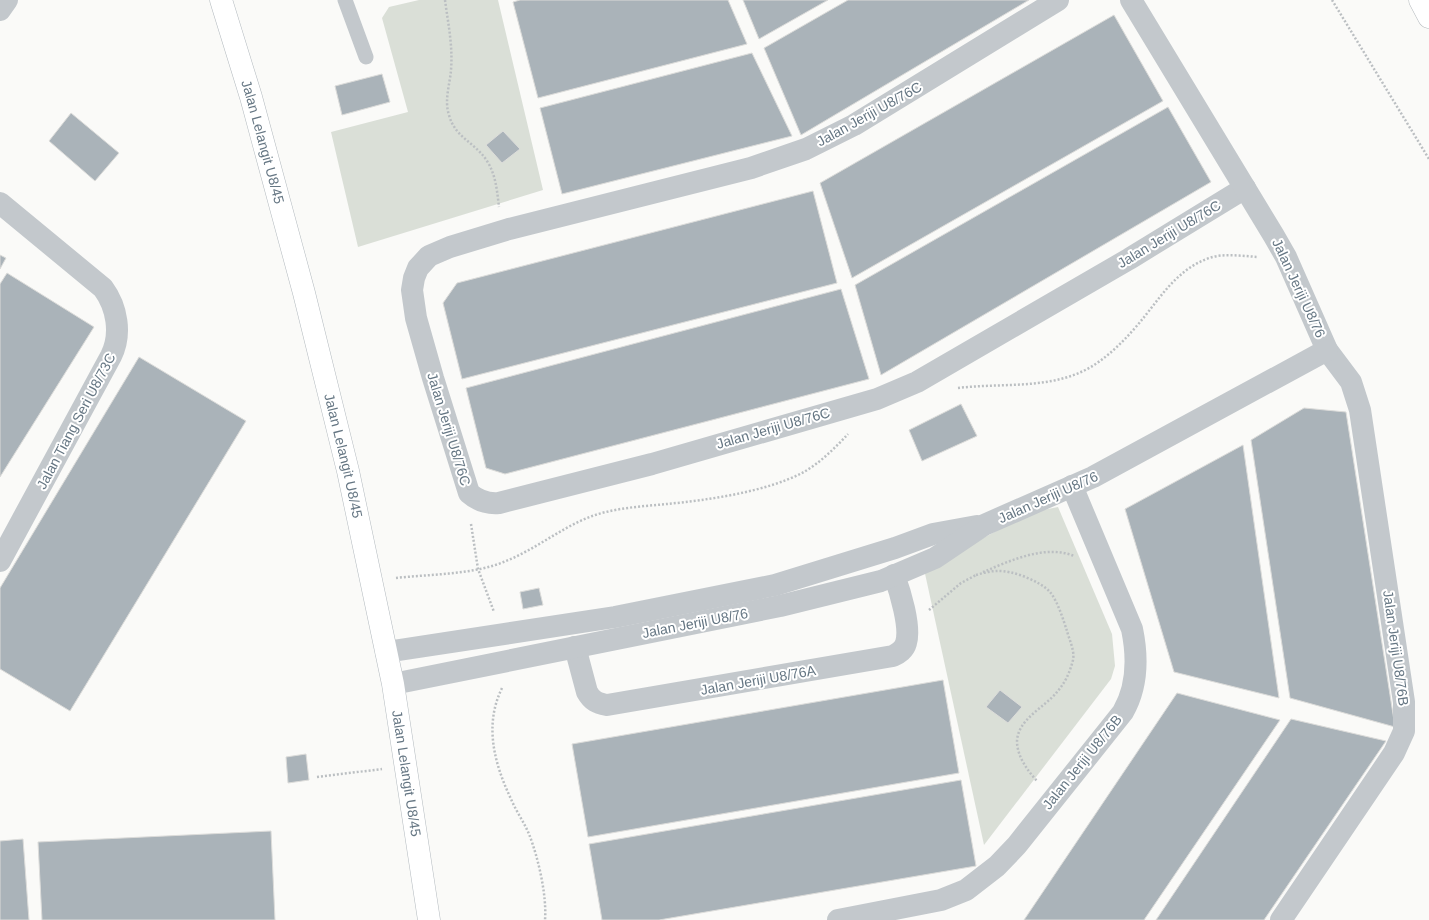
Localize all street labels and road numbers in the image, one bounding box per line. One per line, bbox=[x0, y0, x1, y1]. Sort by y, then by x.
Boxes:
street label: Jalan Lelangit U8/45 bbox=[238, 78, 288, 206]
street label: Jalan Jeriji U8/76C bbox=[814, 79, 924, 149]
street label: Jalan Jeriji U8/76C bbox=[1115, 197, 1223, 271]
street label: Jalan Jeriji U8/76 bbox=[1269, 236, 1329, 340]
street label: Jalan Tiang Seri U8/73C bbox=[33, 350, 119, 492]
street label: Jalan Jeriji U8/76C bbox=[424, 370, 474, 488]
street label: Jalan Lelangit U8/45 bbox=[321, 392, 366, 520]
street label: Jalan Jeriji U8/76C bbox=[714, 404, 832, 452]
street label: Jalan Jeriji U8/76 bbox=[996, 468, 1100, 526]
street label: Jalan Jeriji U8/76B bbox=[1380, 589, 1412, 707]
street label: Jalan Jeriji U8/76 bbox=[641, 605, 749, 641]
street label: Jalan Jeriji U8/76A bbox=[699, 662, 818, 698]
street label: Jalan Lelangit U8/45 bbox=[389, 709, 424, 838]
street label: Jalan Jeriji U8/76B bbox=[1039, 712, 1125, 812]

